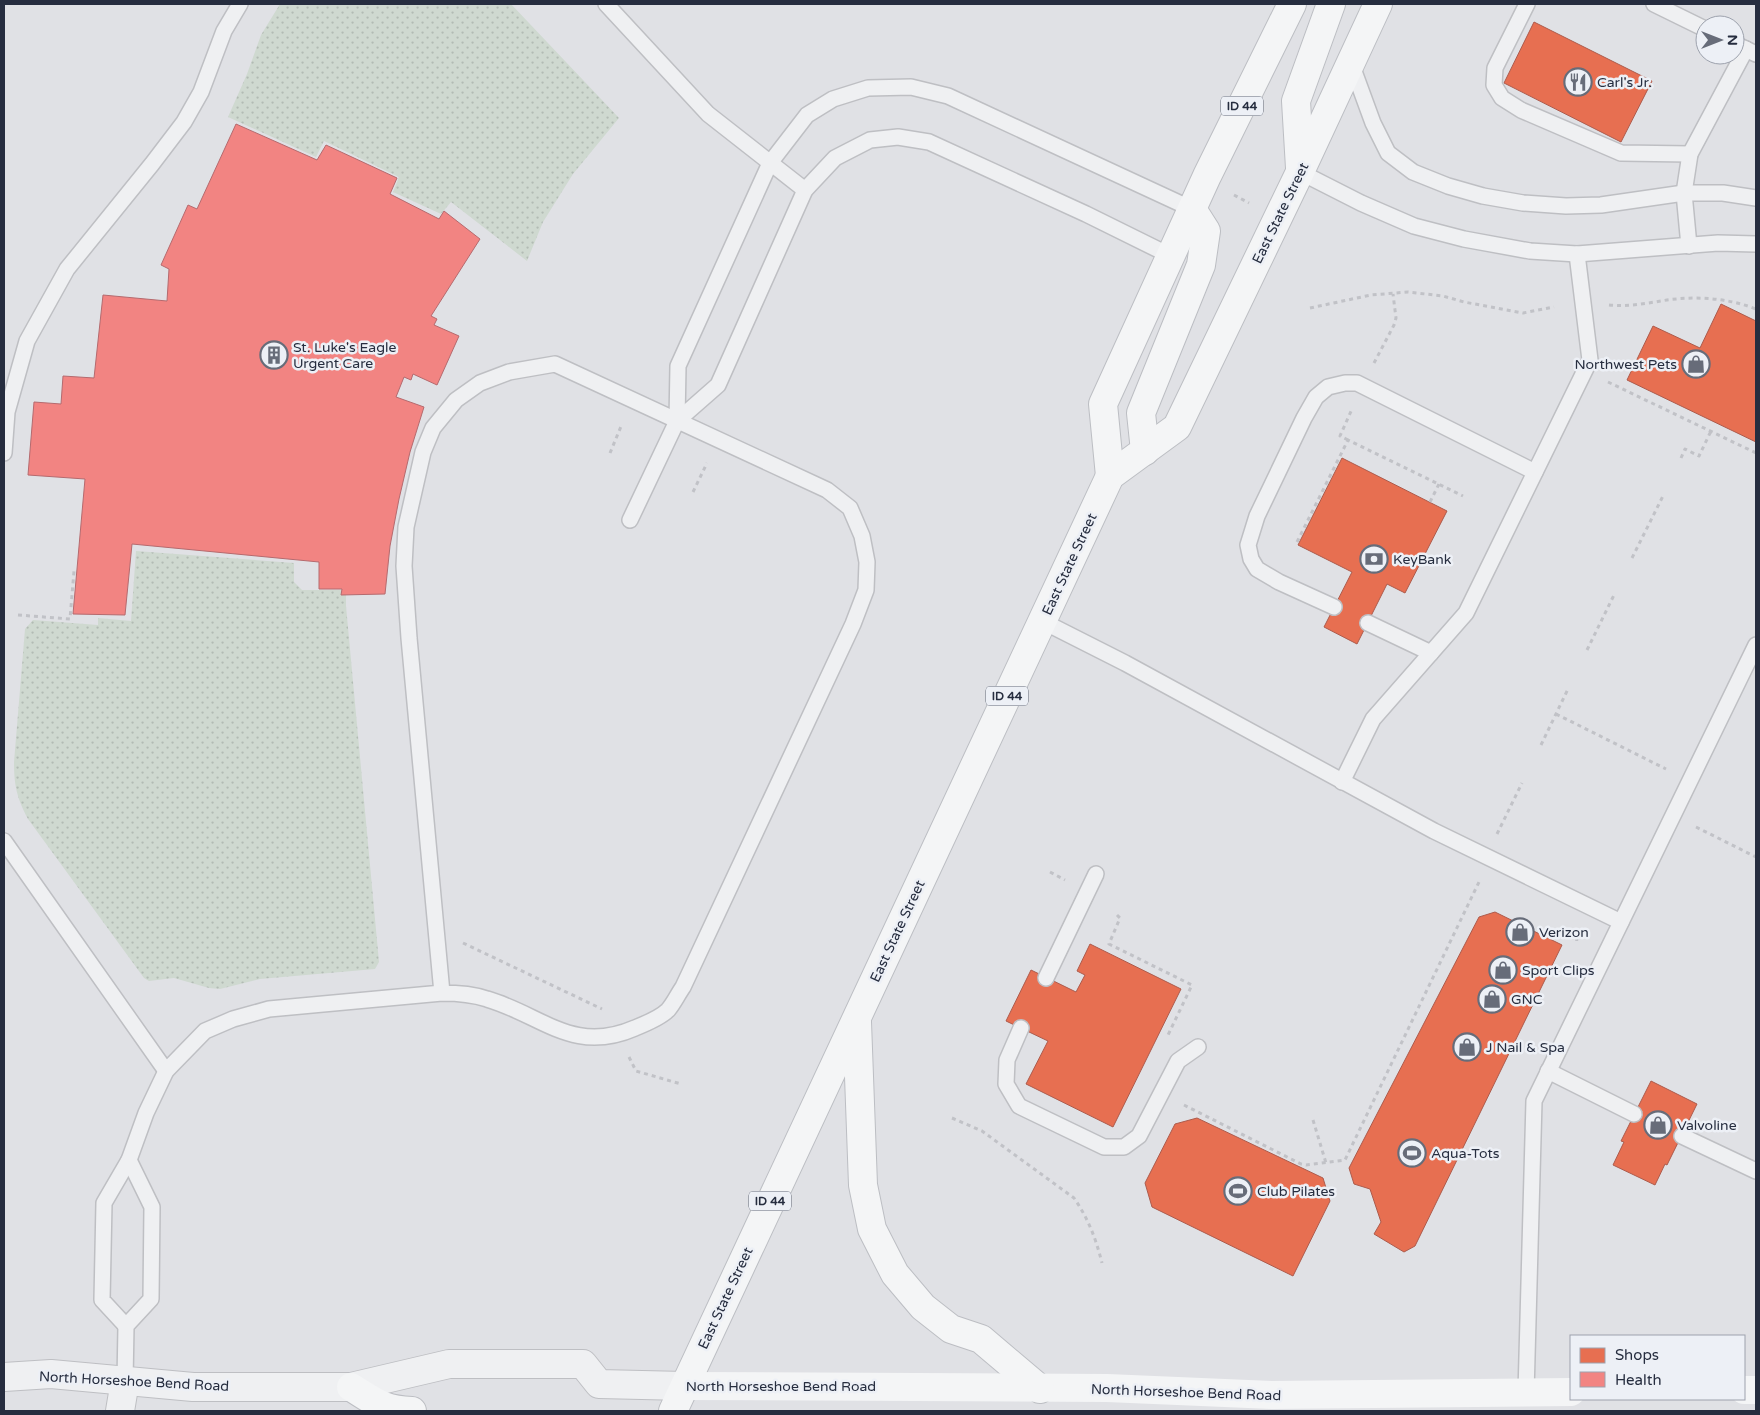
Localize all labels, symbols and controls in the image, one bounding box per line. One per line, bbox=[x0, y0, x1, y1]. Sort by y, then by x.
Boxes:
north arrow bbox=[1695, 15, 1745, 65]
text: N bbox=[1724, 34, 1741, 46]
restaurant icon: Carl's Jr. bbox=[1563, 67, 1593, 97]
place label: Carl's Jr. bbox=[1597, 74, 1652, 91]
road number: ID 44 bbox=[1221, 96, 1263, 115]
street label: East State Street bbox=[1249, 159, 1313, 267]
place label: St. Luke's Eagle Urgent Care bbox=[293, 339, 396, 372]
building icon: St. Luke's Eagle Urgent Care bbox=[259, 340, 289, 370]
shop icon: Northwest Pets bbox=[1681, 349, 1711, 379]
place label: Northwest Pets bbox=[1575, 356, 1677, 373]
street label: East State Street bbox=[1038, 510, 1101, 618]
bank icon: KeyBank bbox=[1359, 544, 1389, 574]
place label: KeyBank bbox=[1393, 551, 1452, 568]
road number: ID 44 bbox=[986, 686, 1028, 706]
street label: East State Street bbox=[866, 877, 929, 985]
shop icon: Verizon bbox=[1505, 917, 1535, 947]
place label: Verizon bbox=[1539, 924, 1589, 941]
shop icon: Sport Clips bbox=[1488, 955, 1518, 985]
place label: Sport Clips bbox=[1522, 962, 1595, 979]
shop icon: GNC bbox=[1477, 984, 1507, 1014]
place label: GNC bbox=[1511, 991, 1543, 1008]
shop icon: J Nail & Spa bbox=[1452, 1032, 1482, 1062]
place label: J Nail & Spa bbox=[1486, 1039, 1565, 1056]
shop icon: Valvoline bbox=[1643, 1110, 1673, 1140]
place label: Valvoline bbox=[1677, 1117, 1737, 1134]
sports icon: Aqua-Tots bbox=[1397, 1138, 1427, 1168]
place label: Aqua-Tots bbox=[1431, 1145, 1500, 1162]
sports icon: Club Pilates bbox=[1223, 1176, 1253, 1206]
place label: Club Pilates bbox=[1257, 1183, 1335, 1200]
road number: ID 44 bbox=[749, 1192, 791, 1210]
street label: East State Street bbox=[694, 1244, 757, 1352]
legend bbox=[1570, 1335, 1745, 1400]
text: Shops bbox=[1615, 1346, 1659, 1364]
street label: North Horseshoe Bend Road bbox=[38, 1368, 229, 1395]
text: Health bbox=[1615, 1371, 1662, 1389]
street label: North Horseshoe Bend Road bbox=[686, 1378, 876, 1395]
street label: North Horseshoe Bend Road bbox=[1091, 1381, 1281, 1404]

